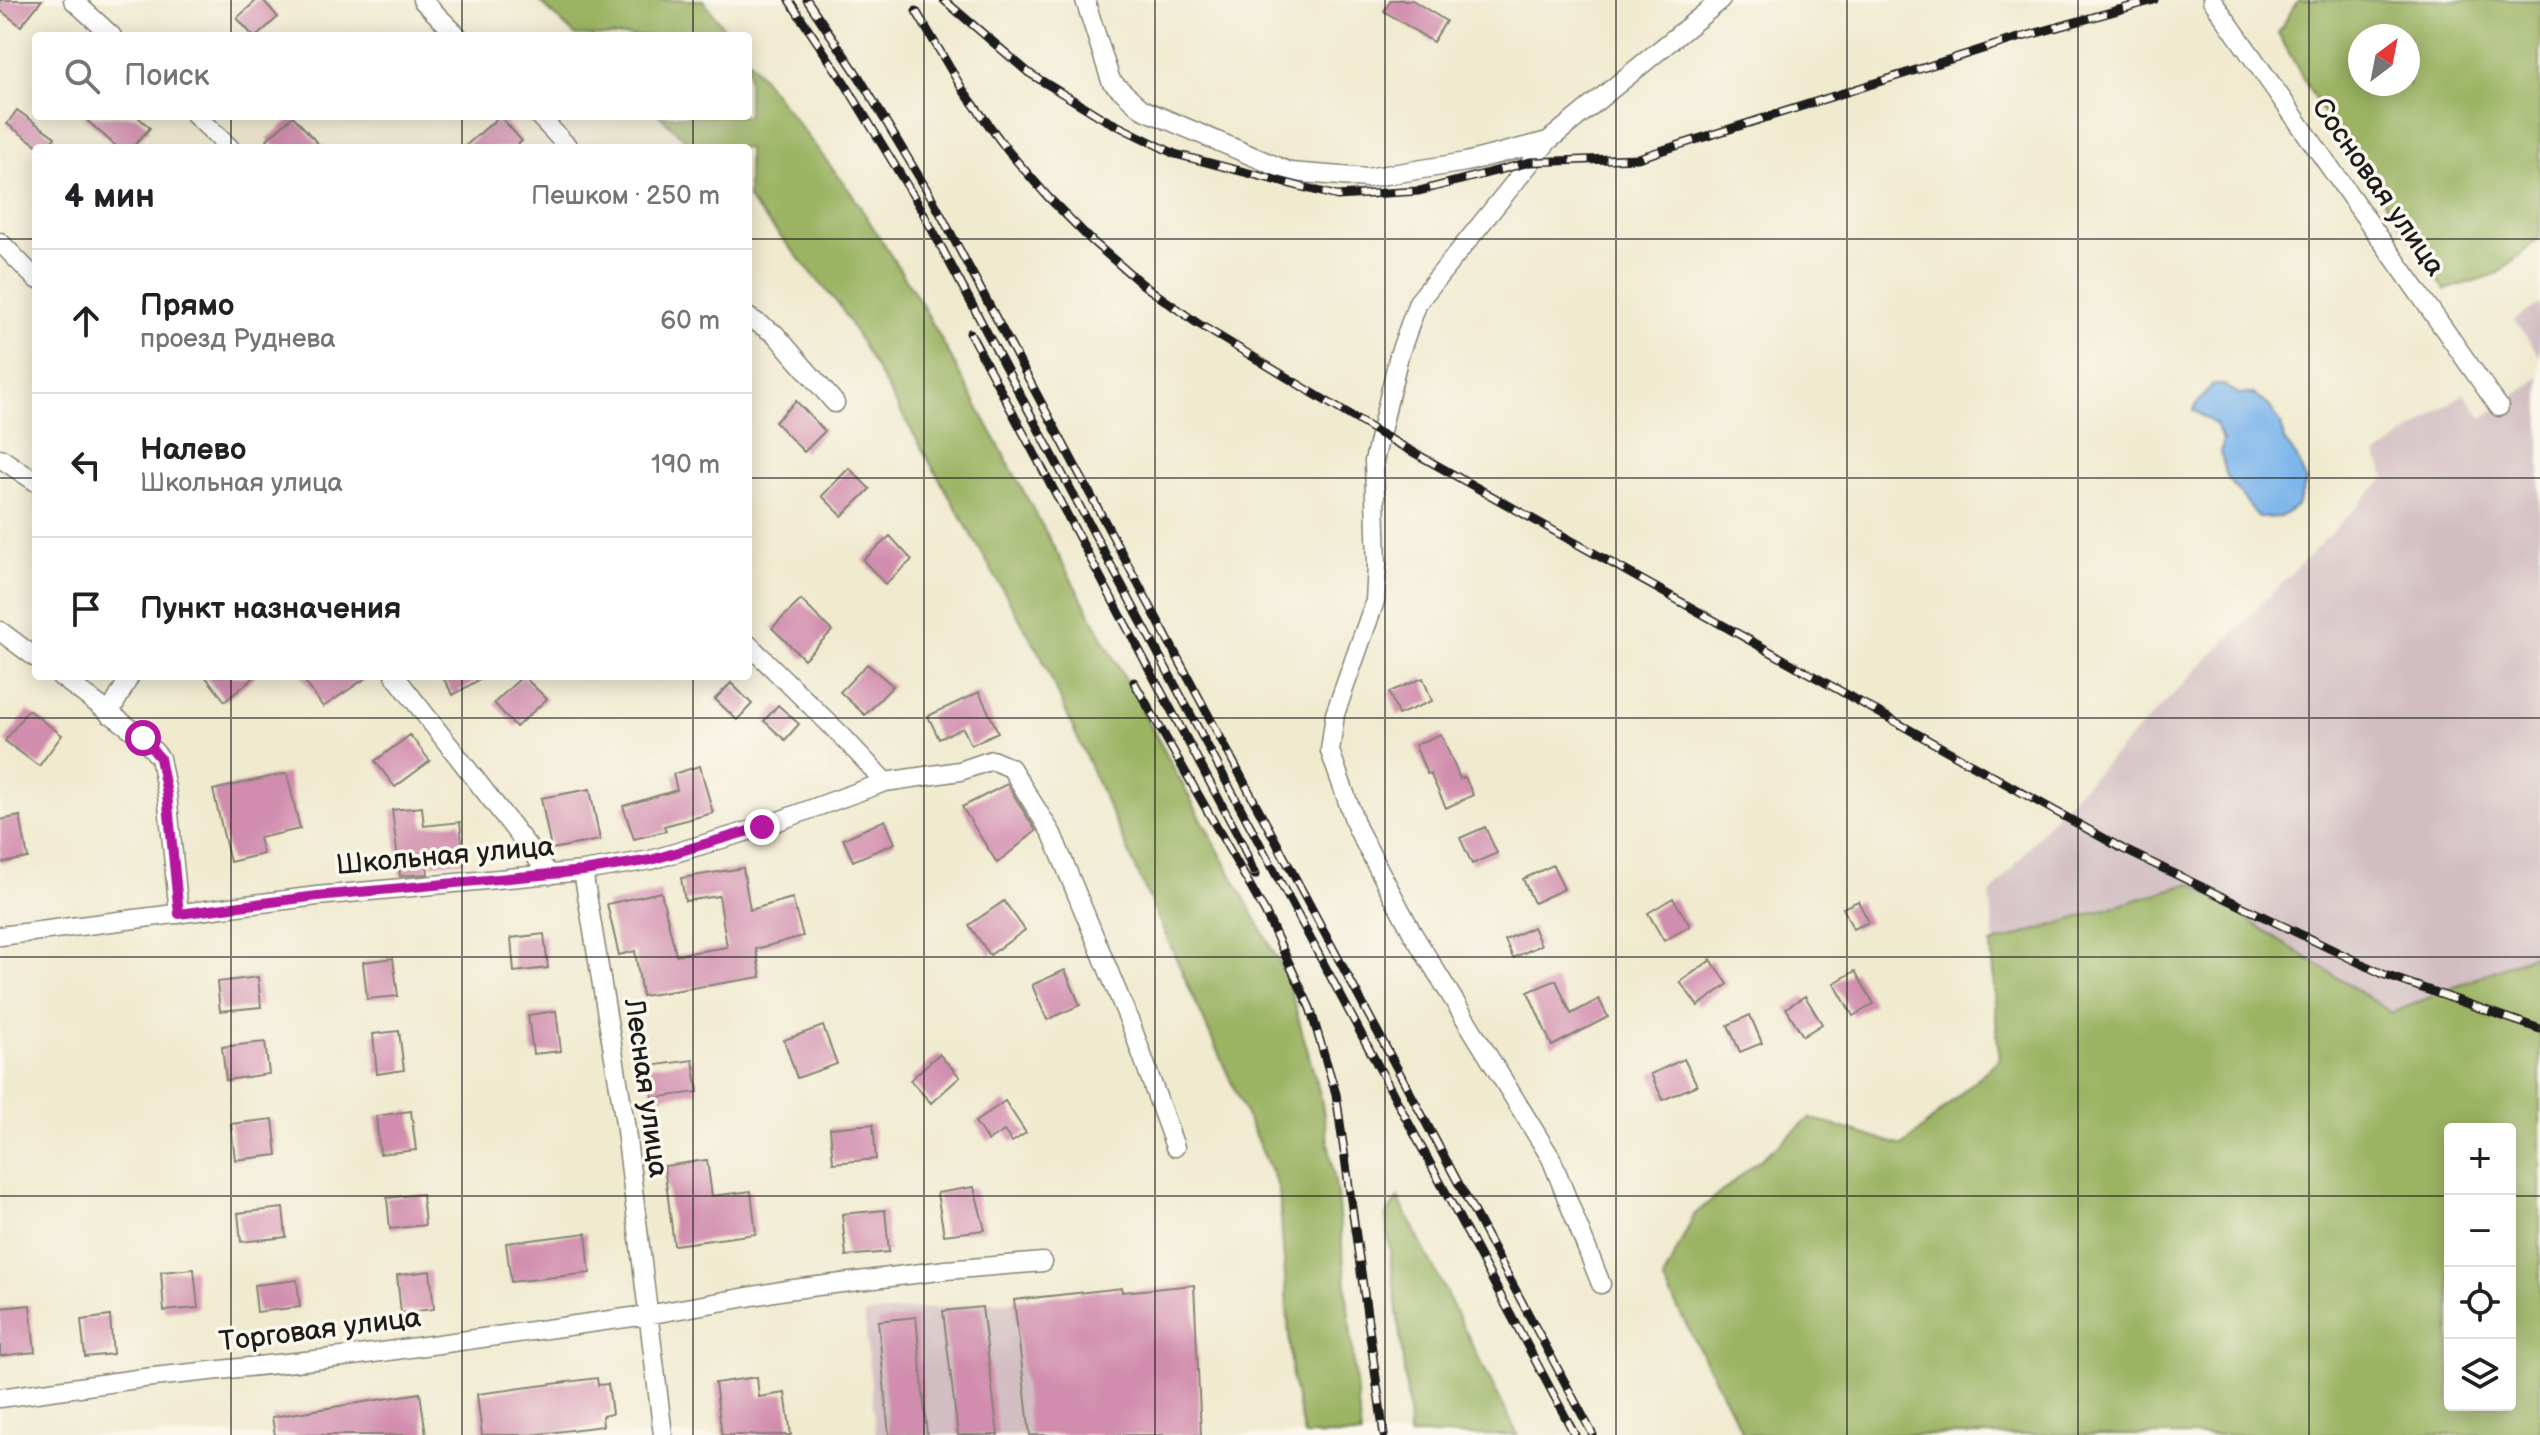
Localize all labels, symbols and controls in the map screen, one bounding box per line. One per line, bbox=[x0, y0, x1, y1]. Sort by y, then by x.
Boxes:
north arrow bbox=[2348, 24, 2420, 96]
search box bbox=[32, 32, 752, 120]
icon: search bbox=[60, 54, 104, 98]
text: Поиск bbox=[124, 58, 210, 94]
street label: Сосновая улица bbox=[2304, 92, 2452, 283]
text: 4 мин bbox=[64, 176, 155, 217]
text: Пешком · 250 m bbox=[531, 181, 720, 212]
text: Прямо bbox=[140, 288, 234, 324]
icon: ahead bbox=[64, 299, 108, 343]
text: 60 m bbox=[660, 306, 720, 337]
text: проезд Руднева bbox=[140, 324, 336, 355]
text: Налево bbox=[140, 432, 246, 468]
icon: left bbox=[64, 443, 108, 487]
text: 190 m bbox=[651, 450, 720, 481]
text: Школьная улица bbox=[140, 468, 343, 499]
icon: arrive bbox=[64, 587, 108, 631]
text: Пункт назначения bbox=[140, 591, 401, 627]
route start bbox=[125, 720, 161, 756]
route end bbox=[744, 809, 780, 845]
street label: Школьная улица bbox=[335, 830, 556, 882]
street label: Лесная улица bbox=[617, 996, 675, 1180]
map controls bbox=[2444, 1123, 2516, 1411]
button: + bbox=[2444, 1123, 2516, 1195]
button: − bbox=[2444, 1195, 2516, 1267]
button: locate bbox=[2444, 1267, 2516, 1339]
street label: Торговая улица bbox=[217, 1301, 423, 1359]
button: layers bbox=[2444, 1339, 2516, 1411]

